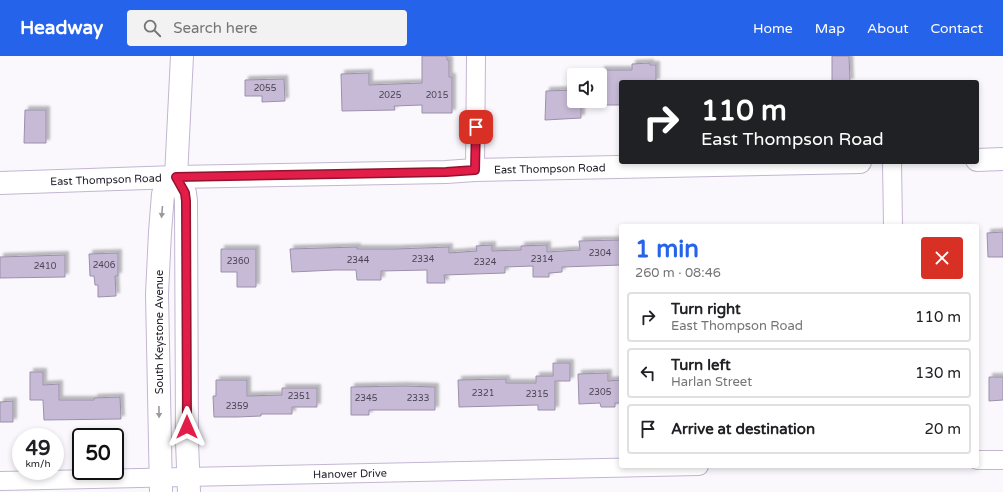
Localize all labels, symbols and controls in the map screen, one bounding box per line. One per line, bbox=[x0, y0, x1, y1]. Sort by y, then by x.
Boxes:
search box bbox=[127, 10, 407, 46]
text: Headway bbox=[20, 17, 103, 39]
icon: search bbox=[141, 17, 163, 39]
text: Search here bbox=[173, 19, 258, 37]
text: Home bbox=[753, 20, 793, 37]
text: Map bbox=[815, 20, 845, 37]
text: About bbox=[867, 20, 909, 37]
text: Contact bbox=[931, 20, 983, 37]
map controls bbox=[567, 68, 607, 108]
button: sound bbox=[567, 68, 607, 108]
house number: 2055 bbox=[254, 83, 277, 94]
house number: 2025 bbox=[379, 90, 402, 101]
house number: 2015 bbox=[426, 90, 449, 101]
text: 110 m bbox=[701, 94, 787, 128]
icon: right bbox=[635, 96, 687, 148]
pin bbox=[459, 110, 493, 144]
icon: arrive bbox=[465, 116, 487, 138]
text: East Thompson Road bbox=[701, 128, 884, 150]
street label: East Thompson Road bbox=[494, 161, 606, 176]
street label: East Thompson Road bbox=[50, 171, 162, 188]
one-way arrow bbox=[158, 206, 165, 218]
text: 1 min bbox=[635, 235, 699, 264]
button: close bbox=[921, 237, 963, 279]
house number: 2304 bbox=[589, 248, 612, 259]
house number: 2334 bbox=[412, 254, 435, 265]
house number: 2314 bbox=[531, 254, 554, 265]
house number: 2344 bbox=[347, 255, 370, 266]
house number: 2360 bbox=[227, 256, 250, 267]
house number: 2324 bbox=[474, 257, 497, 268]
house number: 2406 bbox=[93, 260, 116, 271]
house number: 2410 bbox=[34, 261, 57, 272]
text: 260 m · 08:46 bbox=[635, 265, 721, 281]
street label: South Keystone Avenue bbox=[153, 270, 166, 394]
text: Turn right bbox=[671, 300, 741, 318]
icon: right bbox=[637, 306, 659, 328]
text: 110 m bbox=[915, 308, 961, 326]
text: East Thompson Road bbox=[671, 318, 803, 334]
text: Turn left bbox=[671, 356, 731, 374]
icon: left bbox=[637, 362, 659, 384]
text: 130 m bbox=[915, 364, 961, 382]
text: Harlan Street bbox=[671, 374, 752, 390]
house number: 2305 bbox=[589, 387, 612, 398]
house number: 2321 bbox=[472, 388, 494, 399]
house number: 2315 bbox=[526, 389, 549, 400]
house number: 2351 bbox=[288, 391, 310, 402]
house number: 2345 bbox=[355, 393, 378, 404]
house number: 2333 bbox=[407, 393, 429, 404]
house number: 2359 bbox=[226, 401, 249, 412]
one-way arrow bbox=[156, 406, 163, 418]
position arrow bbox=[166, 406, 208, 448]
icon: arrive bbox=[637, 418, 659, 440]
text: Arrive at destination bbox=[671, 420, 815, 438]
text: 20 m bbox=[924, 420, 961, 438]
speed limit sign: 50 bbox=[72, 428, 124, 480]
text: 49 bbox=[25, 437, 51, 461]
text: km/h bbox=[25, 458, 51, 470]
street label: Hanover Drive bbox=[313, 466, 387, 481]

